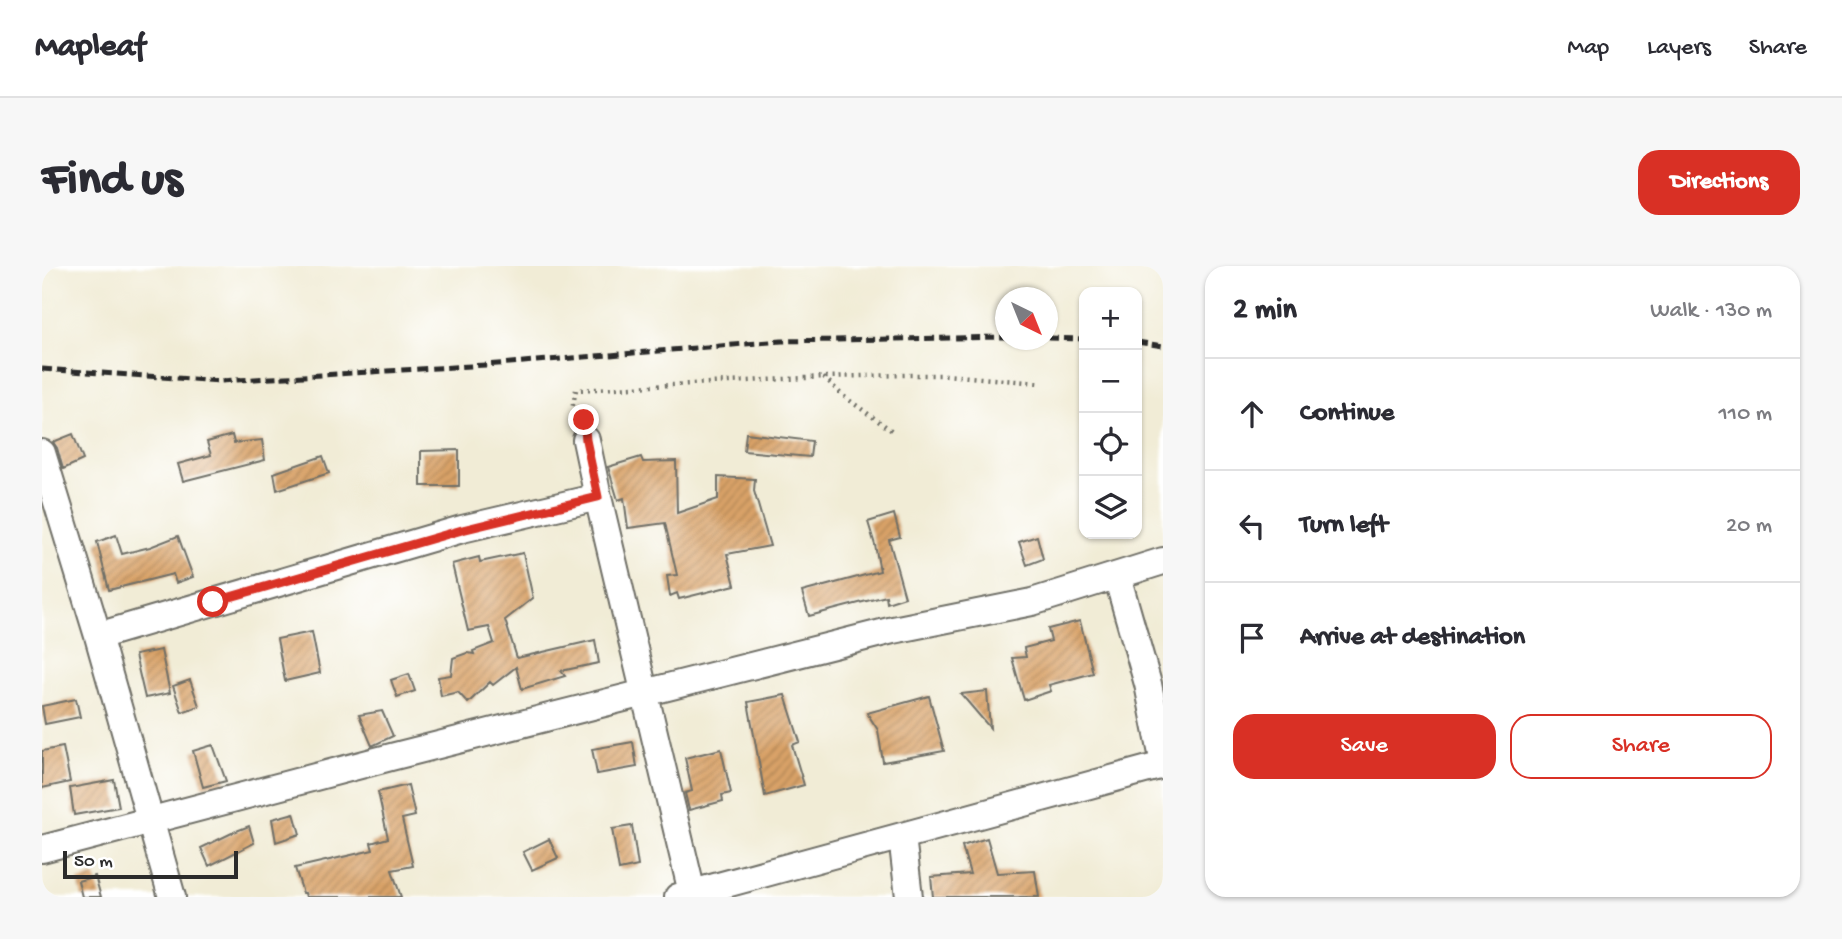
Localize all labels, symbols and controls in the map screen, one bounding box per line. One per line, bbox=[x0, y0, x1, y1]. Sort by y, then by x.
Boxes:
text: Mapleaf bbox=[35, 29, 145, 67]
text: Map bbox=[1567, 34, 1609, 63]
text: Layers bbox=[1647, 34, 1711, 63]
text: Share bbox=[1749, 34, 1807, 63]
button: Directions bbox=[1638, 150, 1800, 215]
text: Find us bbox=[42, 153, 182, 211]
north arrow bbox=[995, 287, 1058, 350]
map controls bbox=[1079, 287, 1142, 539]
button: + bbox=[1079, 287, 1142, 350]
text: 2 min bbox=[1233, 294, 1297, 329]
text: Walk · 130 m bbox=[1650, 298, 1772, 325]
button: − bbox=[1079, 350, 1142, 413]
icon: ahead bbox=[1233, 395, 1271, 433]
text: Continue bbox=[1300, 399, 1394, 430]
text: 110 m bbox=[1719, 401, 1772, 428]
route end bbox=[568, 404, 599, 435]
button: locate bbox=[1079, 413, 1142, 476]
button: layers bbox=[1079, 476, 1142, 539]
icon: left bbox=[1233, 507, 1271, 545]
text: Turn left bbox=[1300, 511, 1388, 542]
text: 20 m bbox=[1726, 513, 1772, 540]
route start bbox=[197, 586, 228, 617]
icon: arrive bbox=[1233, 619, 1271, 657]
text: Arrive at destination bbox=[1300, 623, 1525, 654]
button: Save bbox=[1233, 714, 1496, 779]
button: Share bbox=[1510, 714, 1772, 779]
scale bar bbox=[63, 848, 238, 880]
text: 50 m bbox=[74, 851, 113, 874]

